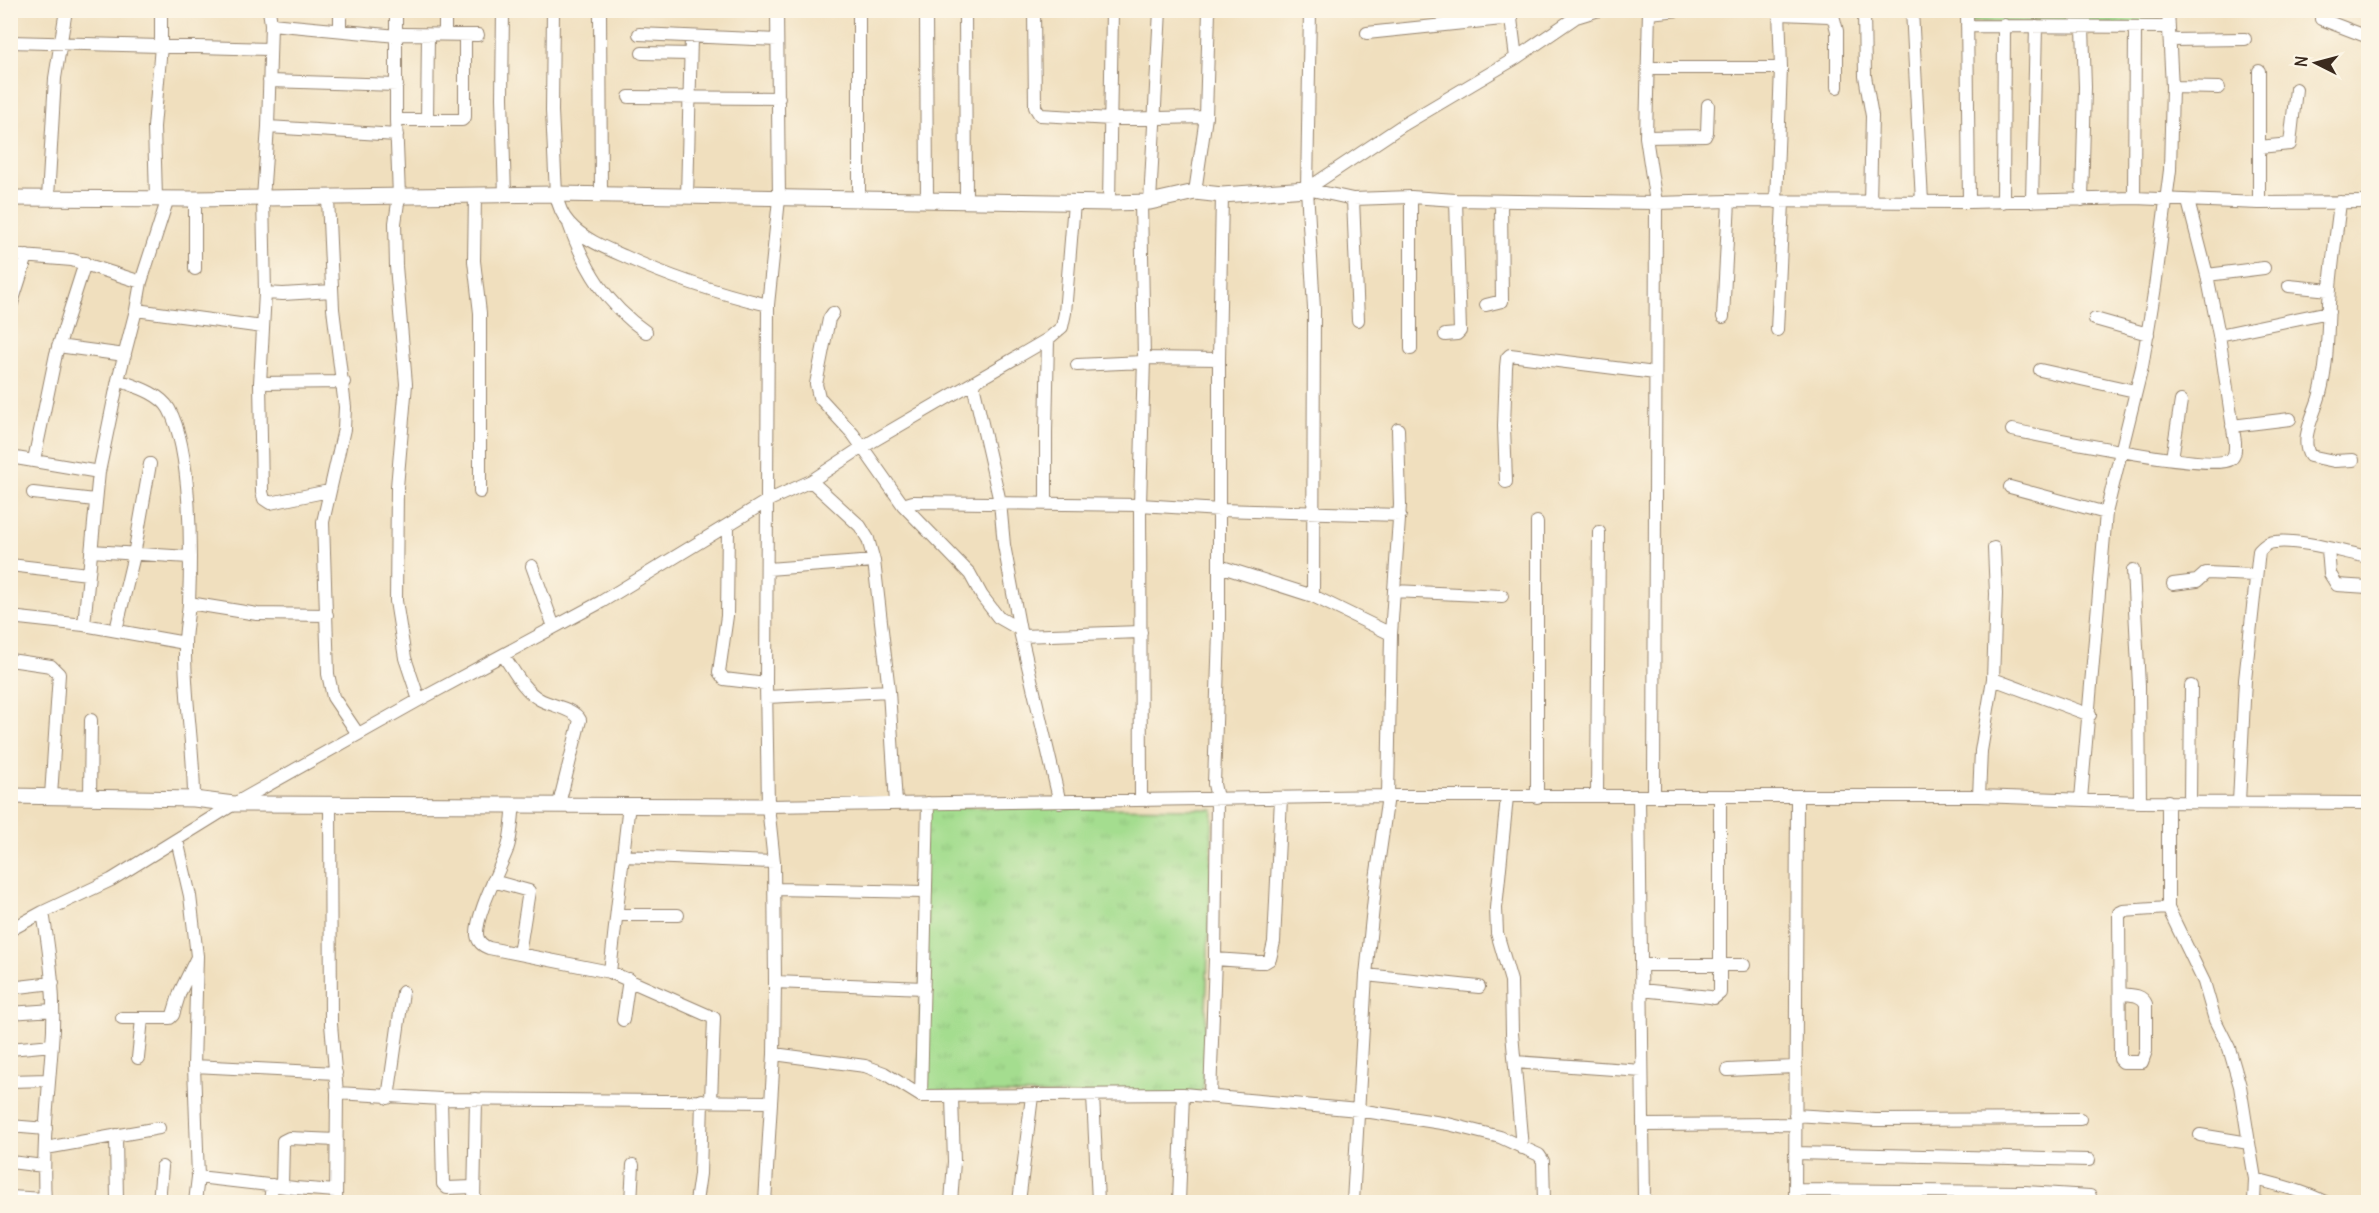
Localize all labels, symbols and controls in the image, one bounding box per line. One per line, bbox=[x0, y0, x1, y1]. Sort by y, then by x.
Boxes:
north arrow bbox=[2286, 33, 2346, 93]
text: N bbox=[2291, 55, 2312, 68]

